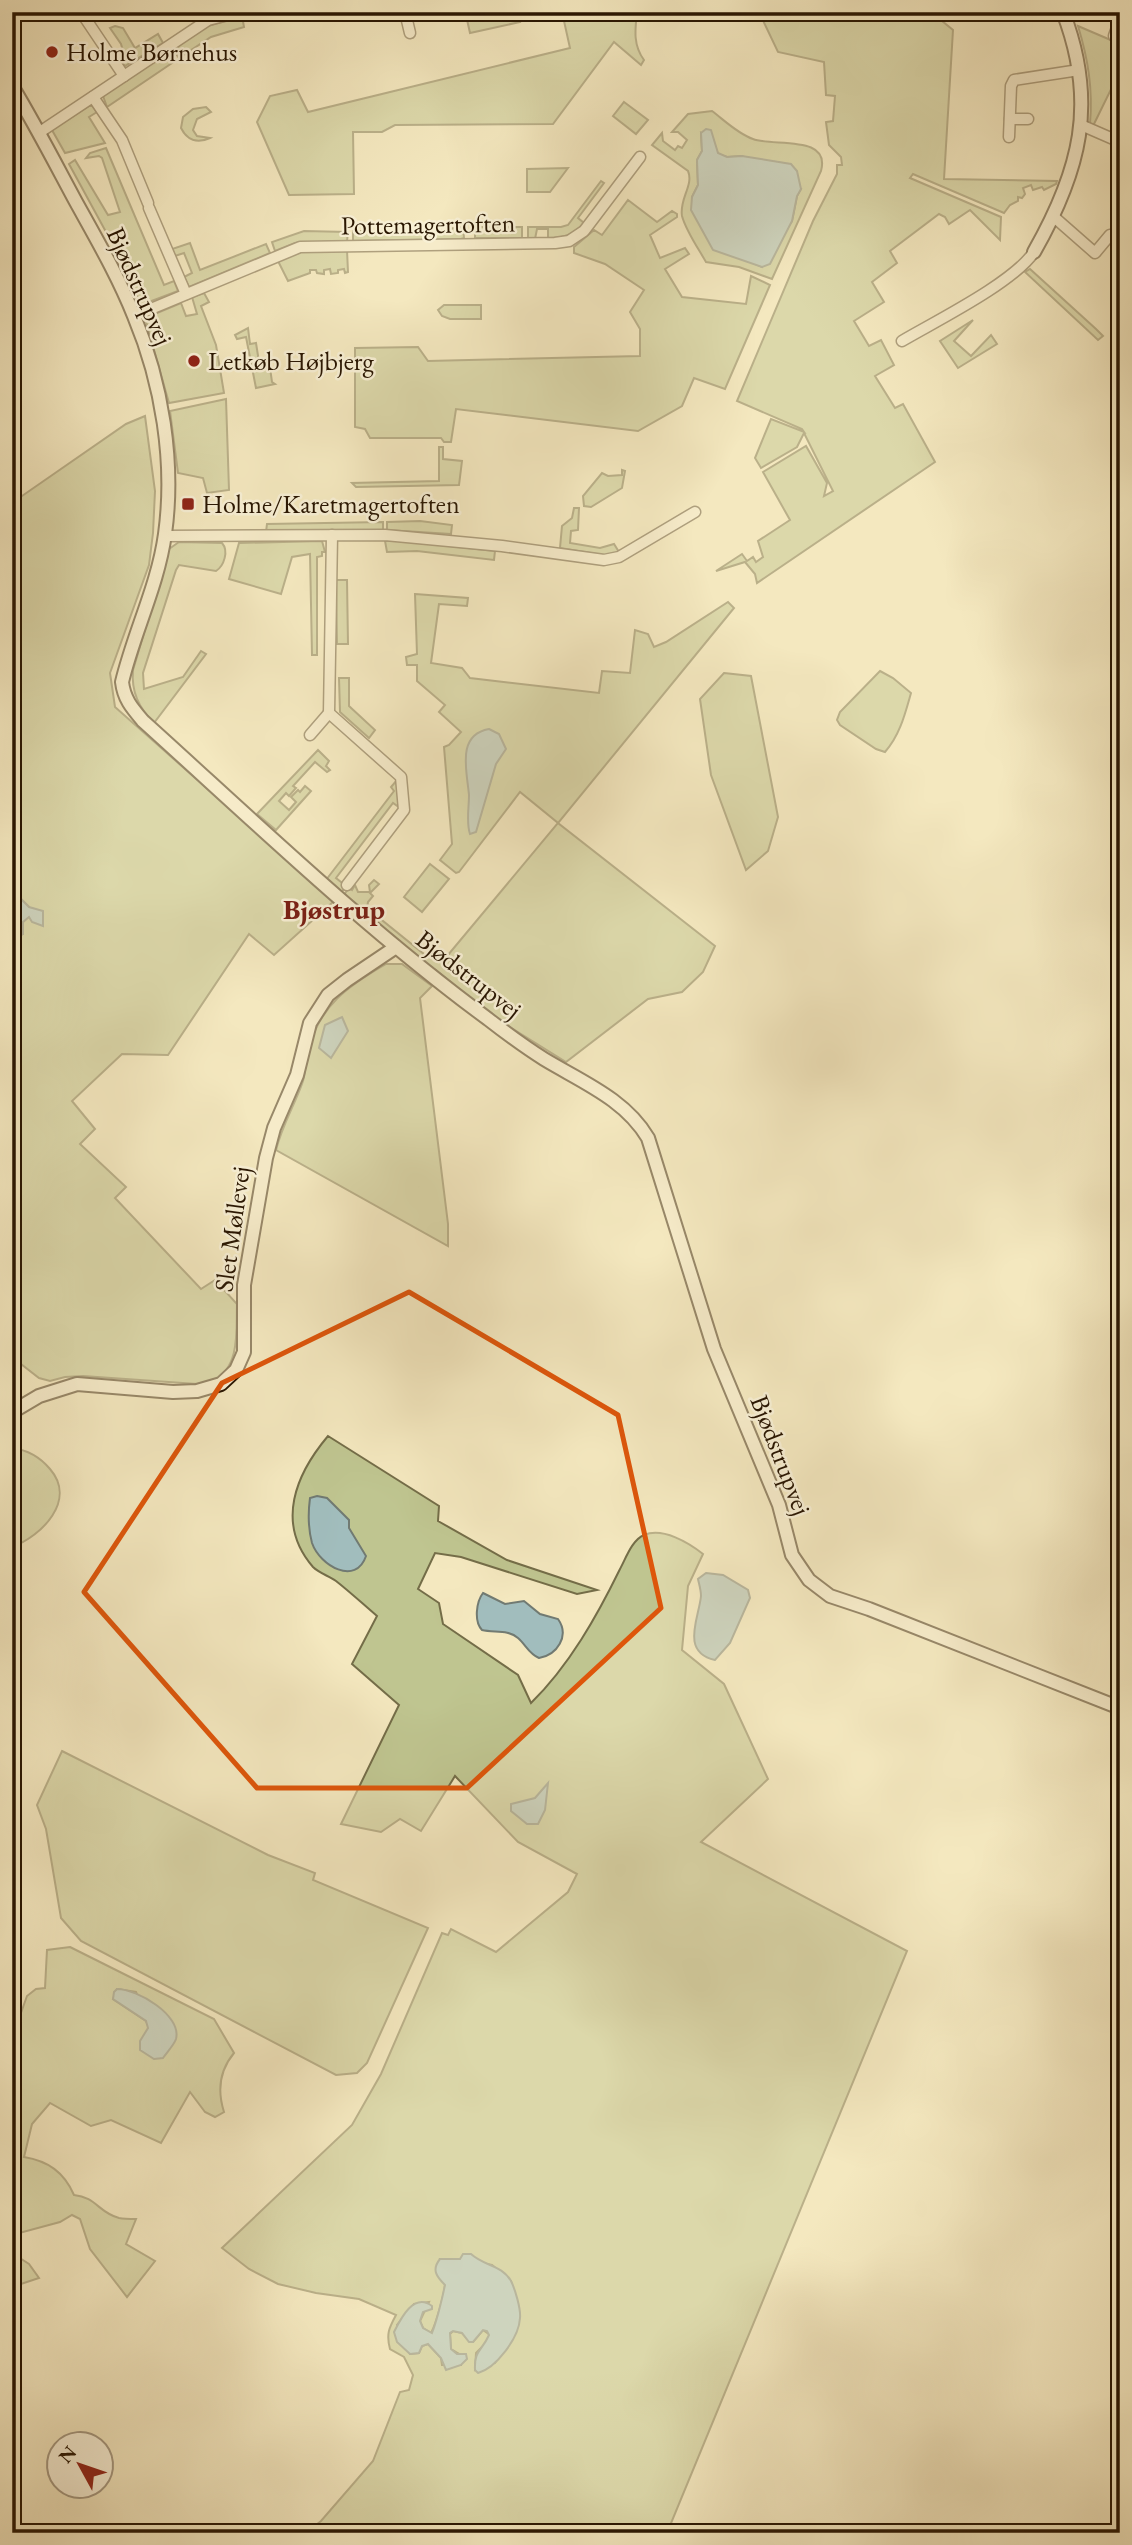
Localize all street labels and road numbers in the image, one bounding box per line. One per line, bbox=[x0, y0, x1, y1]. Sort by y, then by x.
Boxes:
street label: Pottemagertoften bbox=[340, 205, 516, 243]
street label: Bjødstrupvej bbox=[99, 222, 181, 350]
street label: Bjødstrupvej bbox=[409, 922, 529, 1026]
street label: Slet Møllevej bbox=[206, 1164, 258, 1294]
street label: Bjødstrupvej bbox=[743, 1390, 819, 1520]

